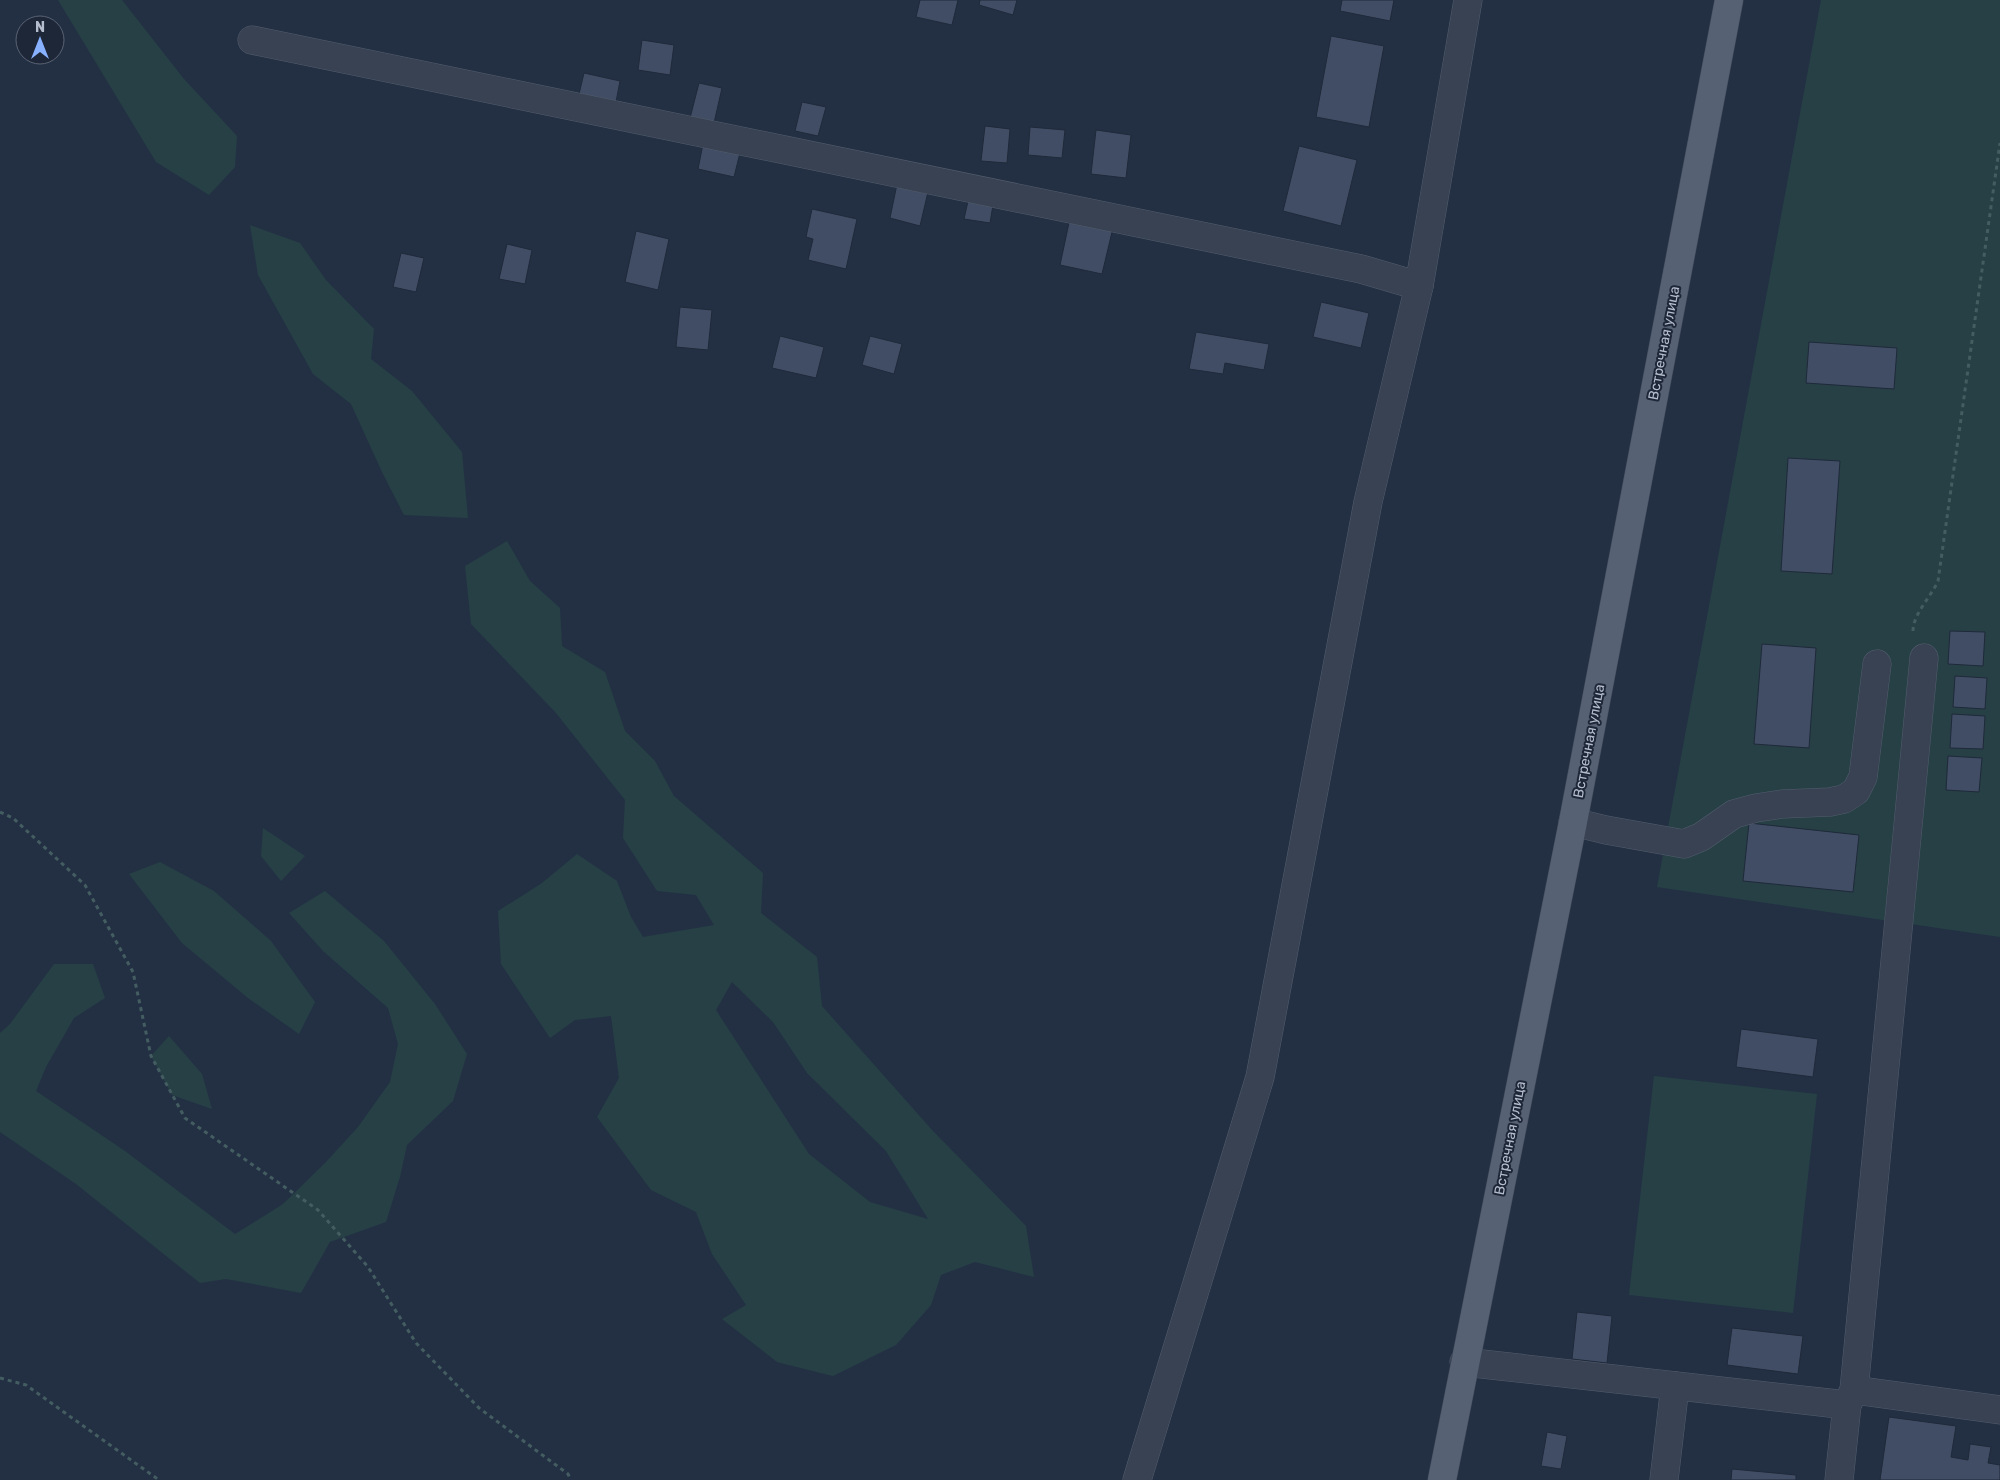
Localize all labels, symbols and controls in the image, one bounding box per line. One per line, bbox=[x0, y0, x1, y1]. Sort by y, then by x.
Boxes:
north arrow bbox=[15, 15, 65, 65]
text: N bbox=[35, 19, 45, 36]
street label: Встречная улица bbox=[1645, 285, 1683, 401]
street label: Встречная улица bbox=[1570, 683, 1608, 799]
street label: Встречная улица bbox=[1491, 1080, 1529, 1196]

